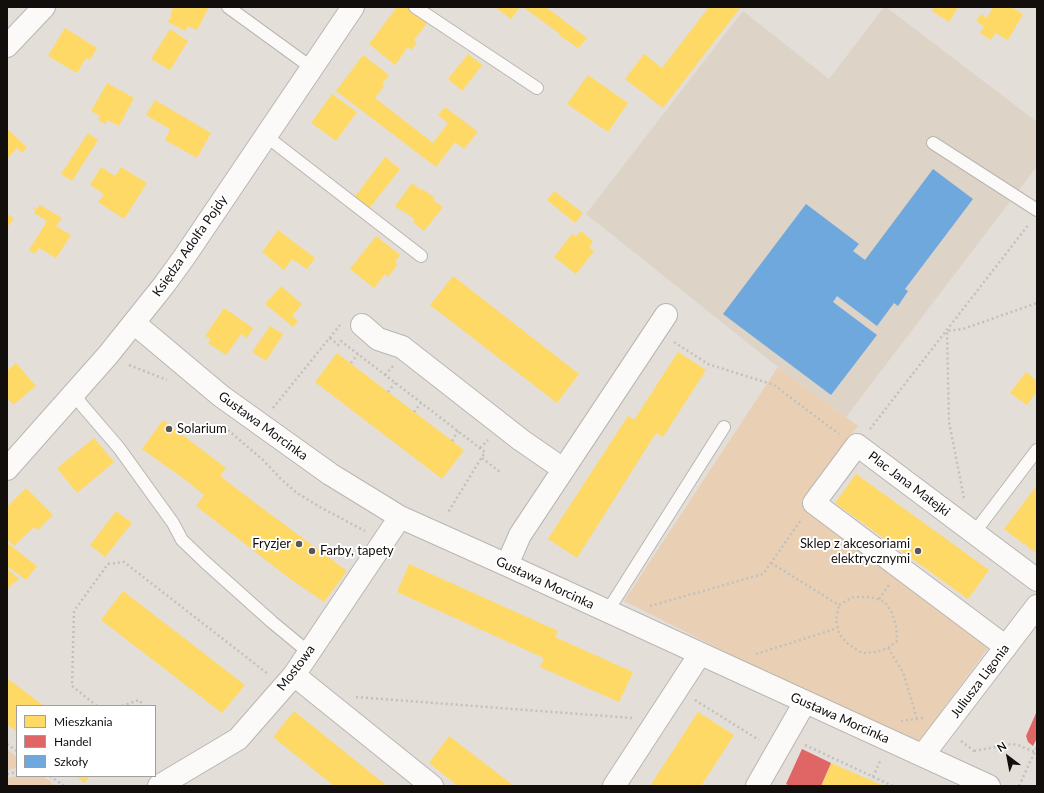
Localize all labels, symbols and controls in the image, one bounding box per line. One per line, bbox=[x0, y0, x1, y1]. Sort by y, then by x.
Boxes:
street label: Księdza Adolfa Pojdy bbox=[149, 192, 231, 300]
street label: Gustawa Morcinka bbox=[215, 388, 311, 464]
place label: Solarium bbox=[177, 421, 227, 437]
marker: Solarium bbox=[164, 424, 174, 434]
street label: Plac Jana Matejki bbox=[865, 448, 953, 520]
place label: Fryzjer bbox=[252, 536, 291, 552]
place label: Sklep z akcesoriami elektrycznymi bbox=[800, 536, 910, 567]
marker: Fryzjer bbox=[294, 539, 304, 549]
place label: Farby, tapety bbox=[320, 543, 394, 559]
marker: Farby, tapety bbox=[307, 546, 317, 556]
marker: Sklep z akcesoriami elektrycznymi bbox=[913, 546, 923, 556]
street label: Gustawa Morcinka bbox=[493, 553, 597, 613]
street label: Juliusza Ligonia bbox=[947, 641, 1013, 721]
street label: Mostowa bbox=[274, 642, 318, 694]
street label: Gustawa Morcinka bbox=[788, 689, 892, 747]
legend bbox=[16, 705, 156, 777]
text: Mieszkania bbox=[54, 714, 113, 729]
text: Handel bbox=[54, 734, 92, 749]
north arrow bbox=[988, 737, 1028, 777]
text: N bbox=[994, 739, 1008, 754]
text: Szkoły bbox=[54, 754, 88, 769]

